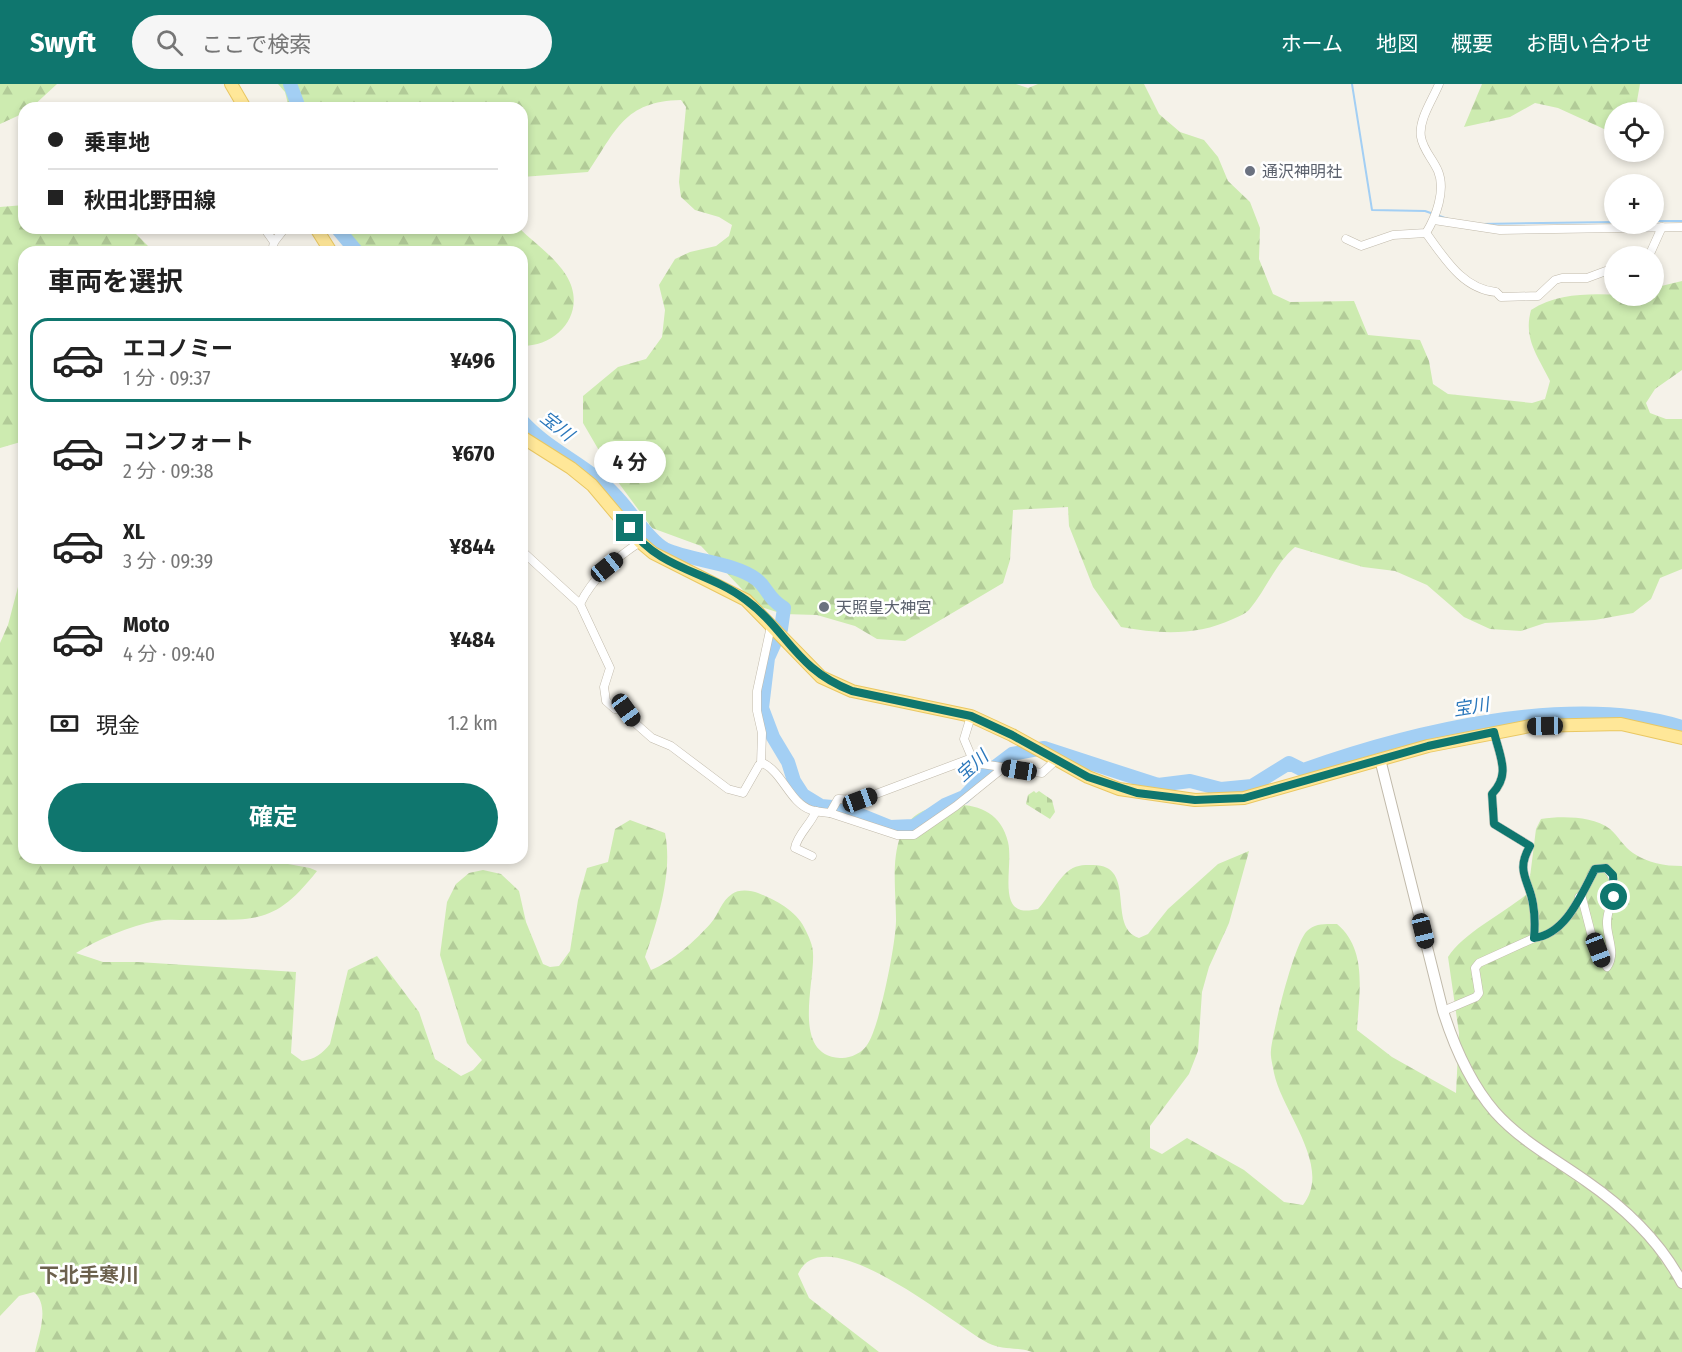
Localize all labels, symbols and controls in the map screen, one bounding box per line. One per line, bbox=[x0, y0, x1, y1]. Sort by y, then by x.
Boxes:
search box bbox=[132, 15, 552, 69]
text: Swyft bbox=[30, 26, 96, 59]
icon: search bbox=[153, 26, 186, 59]
text: ここで検索 bbox=[201, 31, 311, 58]
text: ホーム bbox=[1281, 31, 1343, 57]
text: 地図 bbox=[1376, 31, 1418, 57]
text: 概要 bbox=[1451, 31, 1493, 57]
text: お問い合わせ bbox=[1526, 31, 1652, 57]
map controls bbox=[1604, 102, 1664, 306]
button: locate bbox=[1604, 102, 1664, 162]
text: 乗車地 bbox=[84, 129, 150, 156]
place label: 通沢神明社 bbox=[1262, 162, 1342, 181]
marker: 通沢神明社 bbox=[1243, 164, 1257, 178]
button: + bbox=[1604, 174, 1664, 234]
text: 秋田北野田線 bbox=[84, 187, 216, 214]
button: − bbox=[1604, 246, 1664, 306]
text: 車両を選択 bbox=[48, 266, 183, 298]
icon: car bbox=[51, 333, 105, 387]
text: エコノミー bbox=[123, 335, 233, 362]
text: ¥496 bbox=[450, 347, 495, 374]
text: 1 分 · 09:37 bbox=[123, 366, 211, 390]
water label: 宝川 bbox=[536, 406, 580, 447]
icon: car bbox=[51, 426, 105, 480]
text: コンフォート bbox=[123, 428, 254, 455]
text: ¥670 bbox=[452, 440, 495, 467]
callout: 4 分 bbox=[594, 441, 666, 483]
text: 4 分 bbox=[613, 450, 647, 474]
text: 2 分 · 09:38 bbox=[123, 459, 214, 483]
route end bbox=[616, 514, 643, 541]
text: XL bbox=[123, 518, 145, 545]
icon: car bbox=[51, 519, 105, 573]
text: ¥844 bbox=[450, 533, 495, 560]
text: 3 分 · 09:39 bbox=[123, 549, 213, 573]
car bbox=[587, 549, 627, 585]
place label: 天照皇大神宮 bbox=[836, 598, 932, 617]
marker: 天照皇大神宮 bbox=[817, 600, 831, 614]
text: Moto bbox=[123, 611, 170, 638]
icon: car bbox=[51, 612, 105, 666]
text: ¥484 bbox=[450, 626, 495, 653]
text: 4 分 · 09:40 bbox=[123, 642, 215, 666]
car bbox=[608, 690, 644, 730]
water label: 宝川 bbox=[1452, 693, 1492, 721]
icon: cash bbox=[48, 707, 81, 740]
text: 1.2 km bbox=[448, 711, 498, 735]
text: 現金 bbox=[96, 712, 140, 739]
car bbox=[1527, 717, 1563, 735]
water label: 宝川 bbox=[951, 744, 994, 786]
car bbox=[1000, 758, 1038, 782]
button: 確定 bbox=[48, 783, 498, 852]
car bbox=[840, 785, 880, 815]
route start bbox=[1600, 883, 1627, 910]
car bbox=[1410, 911, 1436, 951]
car bbox=[1583, 930, 1613, 970]
district label: 下北手寒川 bbox=[39, 1263, 139, 1287]

